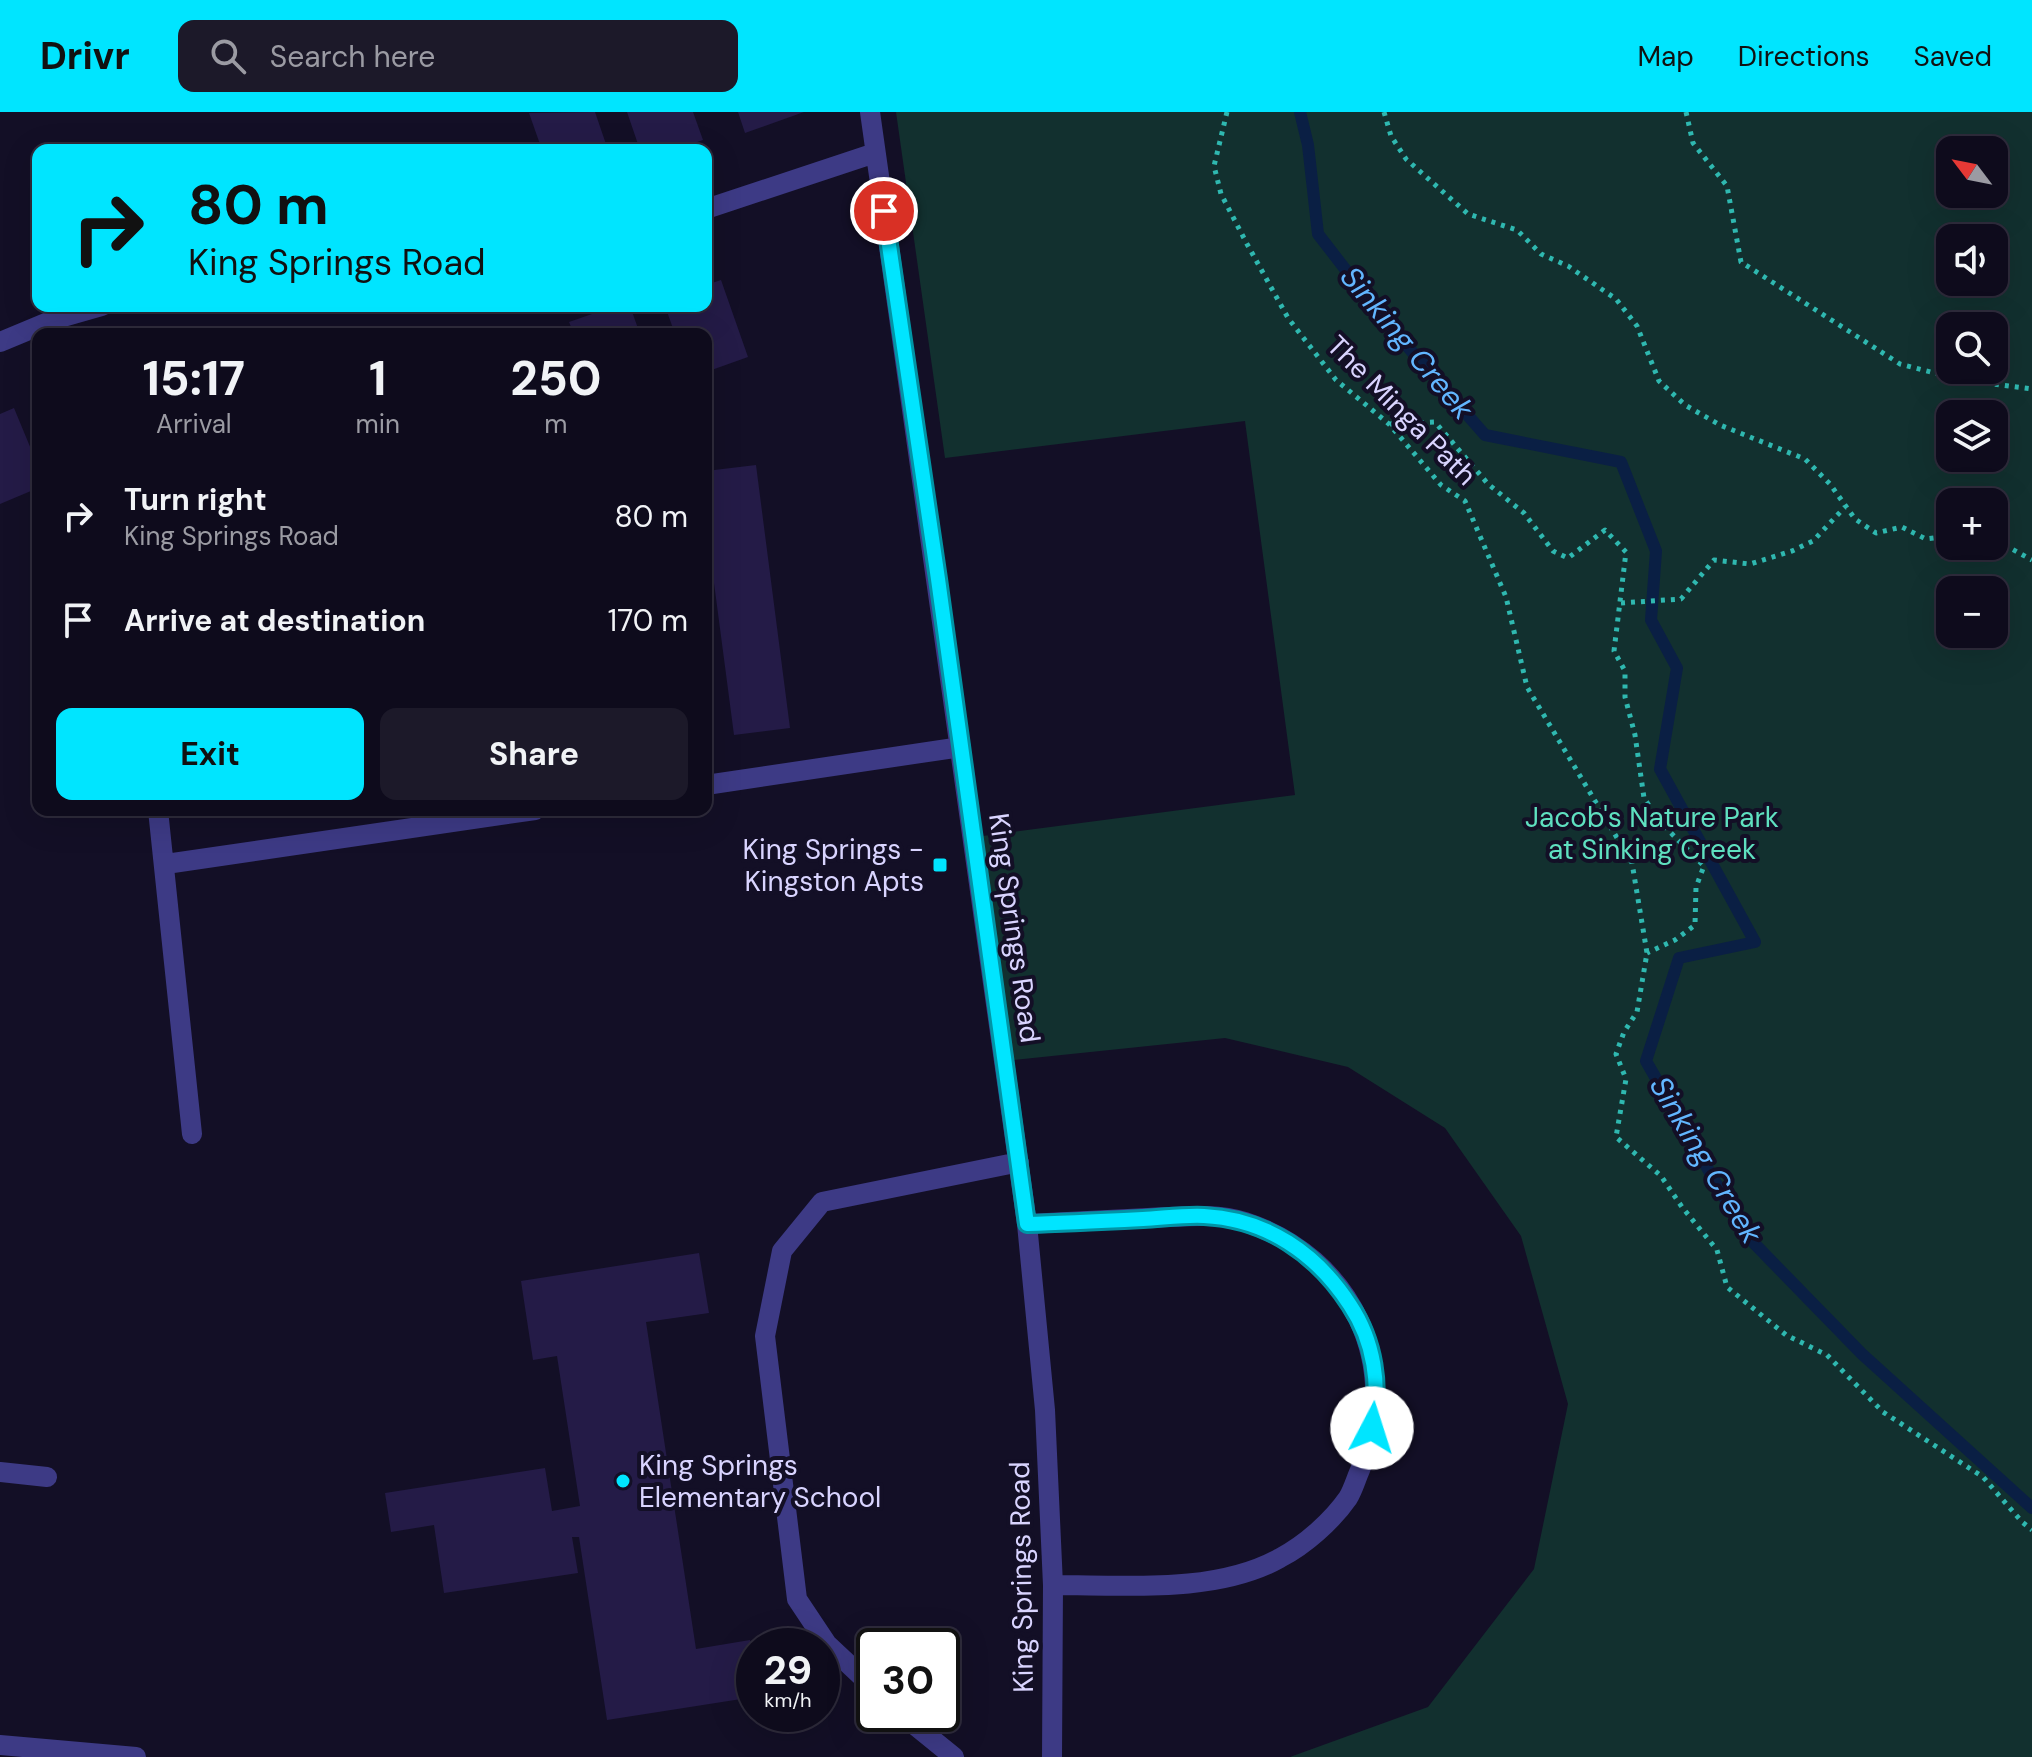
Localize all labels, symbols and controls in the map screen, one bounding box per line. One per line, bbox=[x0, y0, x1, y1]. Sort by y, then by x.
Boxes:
search box bbox=[178, 20, 738, 92]
text: Drivr bbox=[40, 31, 130, 81]
icon: search bbox=[206, 34, 250, 78]
text: Search here bbox=[270, 37, 435, 76]
text: Map bbox=[1637, 38, 1694, 75]
text: Directions bbox=[1738, 38, 1870, 75]
text: Saved bbox=[1914, 38, 1992, 75]
north arrow bbox=[1936, 136, 2008, 208]
map controls bbox=[1936, 136, 2008, 648]
text: 80 m bbox=[188, 168, 329, 241]
icon: right bbox=[56, 176, 160, 280]
pin bbox=[850, 177, 918, 245]
icon: arrive bbox=[862, 189, 906, 233]
button: sound bbox=[1936, 224, 2008, 296]
text: King Springs Road bbox=[188, 239, 486, 286]
water label: Sinking Creek bbox=[1332, 258, 1483, 428]
button: search bbox=[1936, 312, 2008, 384]
street label: The Minga Path bbox=[1319, 328, 1484, 493]
text: 15:17 bbox=[142, 347, 245, 410]
text: 1 bbox=[369, 347, 386, 410]
text: 250 bbox=[510, 347, 602, 410]
button: layers bbox=[1936, 400, 2008, 472]
text: Arrival bbox=[156, 407, 232, 441]
text: min bbox=[356, 407, 400, 441]
text: m bbox=[544, 407, 568, 441]
text: Turn right bbox=[124, 480, 267, 519]
button: + bbox=[1936, 488, 2008, 560]
icon: right bbox=[56, 494, 100, 538]
text: 80 m bbox=[615, 497, 688, 536]
text: King Springs Road bbox=[124, 519, 339, 553]
button: − bbox=[1936, 576, 2008, 648]
icon: arrive bbox=[56, 598, 100, 642]
text: Arrive at destination bbox=[124, 601, 425, 640]
text: 170 m bbox=[608, 601, 688, 640]
button: Exit bbox=[56, 708, 364, 800]
button: Share bbox=[380, 708, 688, 800]
park label: Jacob's Nature Park at Sinking Creek bbox=[1525, 799, 1779, 868]
street label: King Springs Road bbox=[980, 811, 1049, 1045]
place label: King Springs - Kingston Apts bbox=[743, 831, 924, 900]
marker: King Springs - Kingston Apts bbox=[931, 856, 949, 874]
water label: Sinking Creek bbox=[1641, 1069, 1772, 1251]
position arrow bbox=[1330, 1386, 1414, 1470]
place label: King Springs Elementary School bbox=[639, 1447, 881, 1516]
street label: King Springs Road bbox=[1001, 1461, 1042, 1693]
marker: King Springs Elementary School bbox=[614, 1472, 632, 1490]
speed limit sign: 30 bbox=[856, 1628, 960, 1732]
text: 29 bbox=[764, 1644, 812, 1696]
text: km/h bbox=[764, 1687, 812, 1713]

